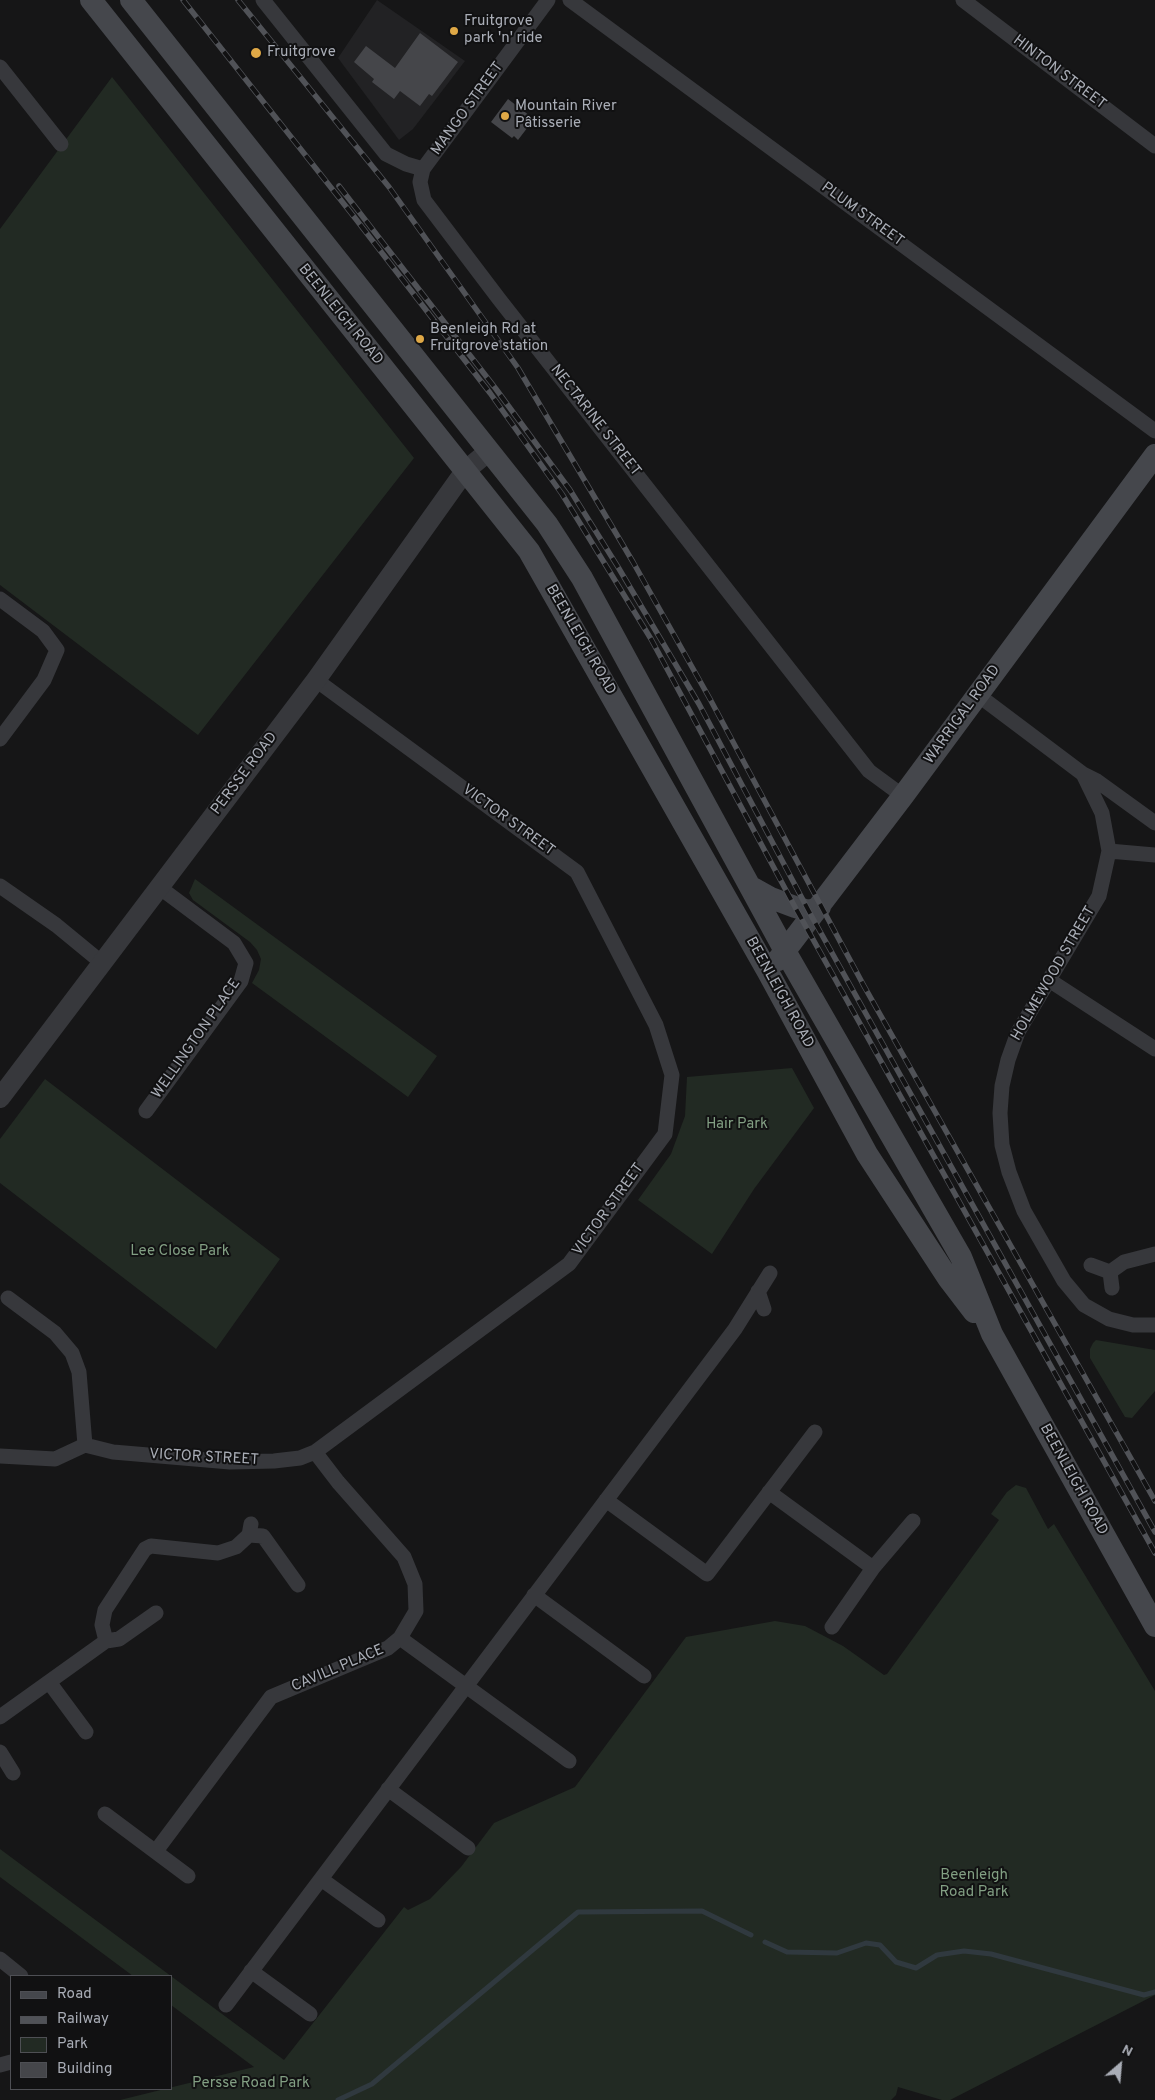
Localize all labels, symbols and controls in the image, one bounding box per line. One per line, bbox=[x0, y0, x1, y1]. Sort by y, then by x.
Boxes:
place label: Fruitgrove park 'n' ride bbox=[464, 13, 542, 48]
marker: Fruitgrove park 'n' ride bbox=[448, 25, 460, 37]
street label: HINTON STREET bbox=[1009, 32, 1109, 114]
place label: Fruitgrove bbox=[267, 44, 336, 62]
marker: Fruitgrove bbox=[249, 46, 263, 60]
street label: MANGO STREET bbox=[428, 59, 508, 159]
place label: Mountain River Pâtisserie bbox=[515, 98, 617, 133]
marker: Mountain River Pâtisserie bbox=[499, 110, 511, 122]
street label: PLUM STREET bbox=[817, 179, 907, 251]
street label: BEENLEIGH ROAD bbox=[294, 261, 386, 369]
place label: Beenleigh Rd at Fruitgrove station bbox=[430, 321, 548, 356]
marker: Beenleigh Rd at Fruitgrove station bbox=[414, 333, 426, 345]
street label: NECTARINE STREET bbox=[546, 362, 644, 480]
street label: BEENLEIGH ROAD bbox=[541, 582, 619, 698]
street label: WARRIGAL ROAD bbox=[921, 662, 1005, 768]
street label: PERSSE ROAD bbox=[208, 729, 282, 819]
street label: VICTOR STREET bbox=[458, 781, 558, 861]
street label: HOLMEWOOD STREET bbox=[1008, 903, 1100, 1045]
street label: BEENLEIGH ROAD bbox=[741, 934, 817, 1052]
street label: WELLINGTON PLACE bbox=[149, 976, 245, 1102]
park label: Hair Park bbox=[706, 1116, 768, 1134]
street label: VICTOR STREET bbox=[569, 1160, 649, 1260]
park label: Lee Close Park bbox=[130, 1243, 230, 1261]
street label: BEENLEIGH ROAD bbox=[1035, 1421, 1111, 1539]
street label: VICTOR STREET bbox=[149, 1446, 259, 1470]
street label: CAVILL PLACE bbox=[289, 1641, 387, 1697]
park label: Beenleigh Road Park bbox=[939, 1867, 1009, 1902]
legend bbox=[10, 1975, 172, 2090]
text: Road bbox=[57, 1985, 92, 2004]
text: Railway bbox=[57, 2010, 109, 2029]
text: Park bbox=[57, 2035, 88, 2054]
north arrow bbox=[1095, 2040, 1145, 2090]
text: N bbox=[1119, 2041, 1135, 2061]
text: Building bbox=[57, 2060, 112, 2079]
park label: Persse Road Park bbox=[192, 2075, 310, 2093]

